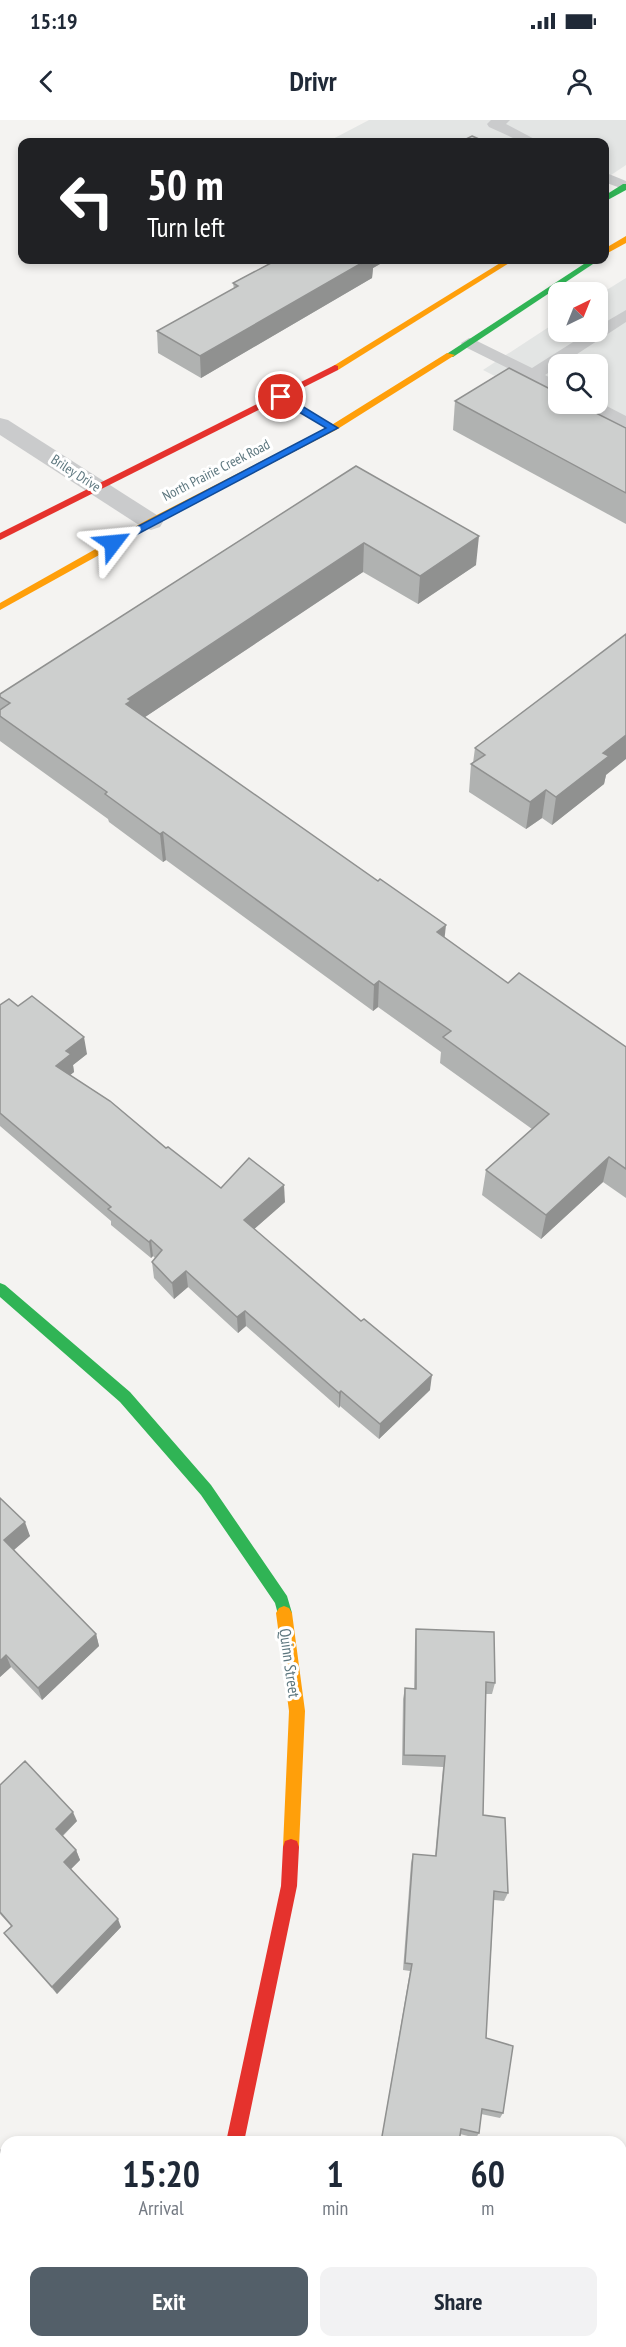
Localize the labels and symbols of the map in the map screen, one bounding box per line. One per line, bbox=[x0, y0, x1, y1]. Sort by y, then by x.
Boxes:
north arrow bbox=[548, 282, 608, 342]
pin bbox=[255, 371, 306, 422]
street label: North Prairie Creek Road bbox=[159, 435, 273, 505]
street label: Briley Drive bbox=[48, 450, 104, 496]
position arrow bbox=[81, 511, 145, 575]
street label: Quinn Street bbox=[275, 1627, 305, 1700]

